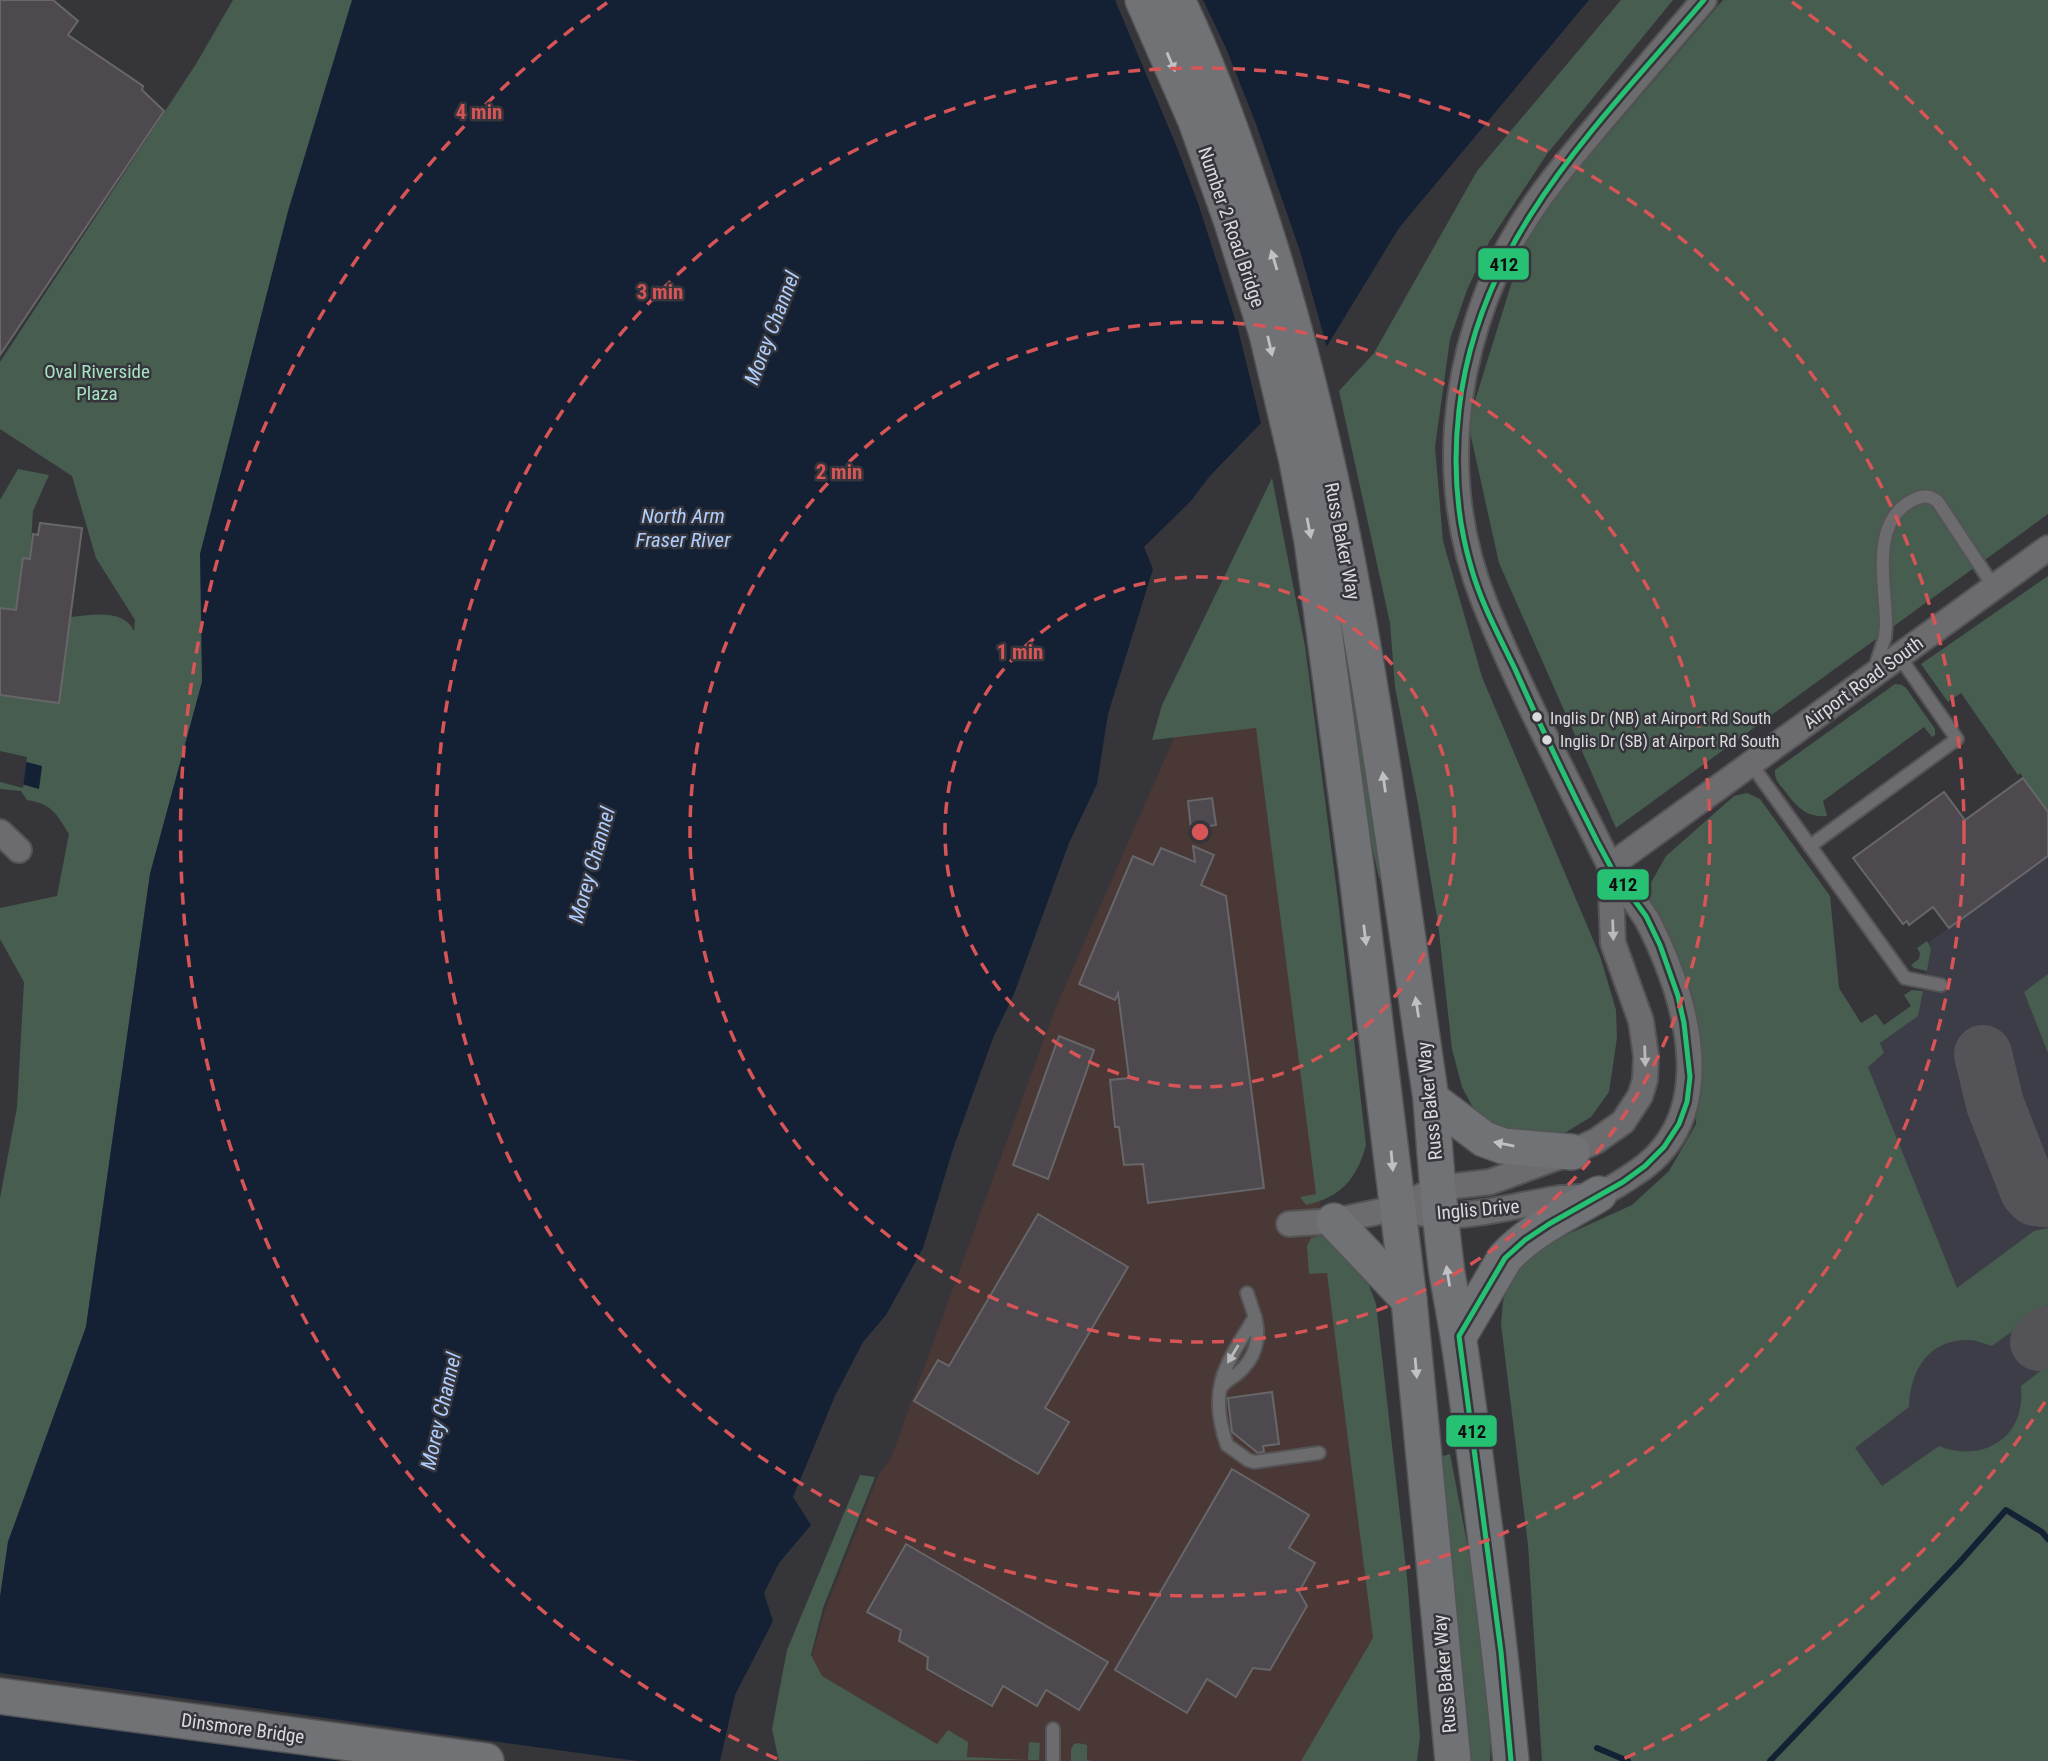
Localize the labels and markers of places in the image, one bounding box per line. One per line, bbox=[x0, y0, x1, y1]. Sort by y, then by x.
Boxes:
place label: Inglis Dr (NB) at Airport Rd South bbox=[1550, 708, 1771, 728]
marker: Inglis Dr (NB) at Airport Rd South bbox=[1530, 710, 1544, 724]
place label: Inglis Dr (SB) at Airport Rd South bbox=[1560, 731, 1779, 751]
marker: Inglis Dr (SB) at Airport Rd South bbox=[1540, 733, 1554, 747]
centre of rings bbox=[1188, 820, 1212, 844]

